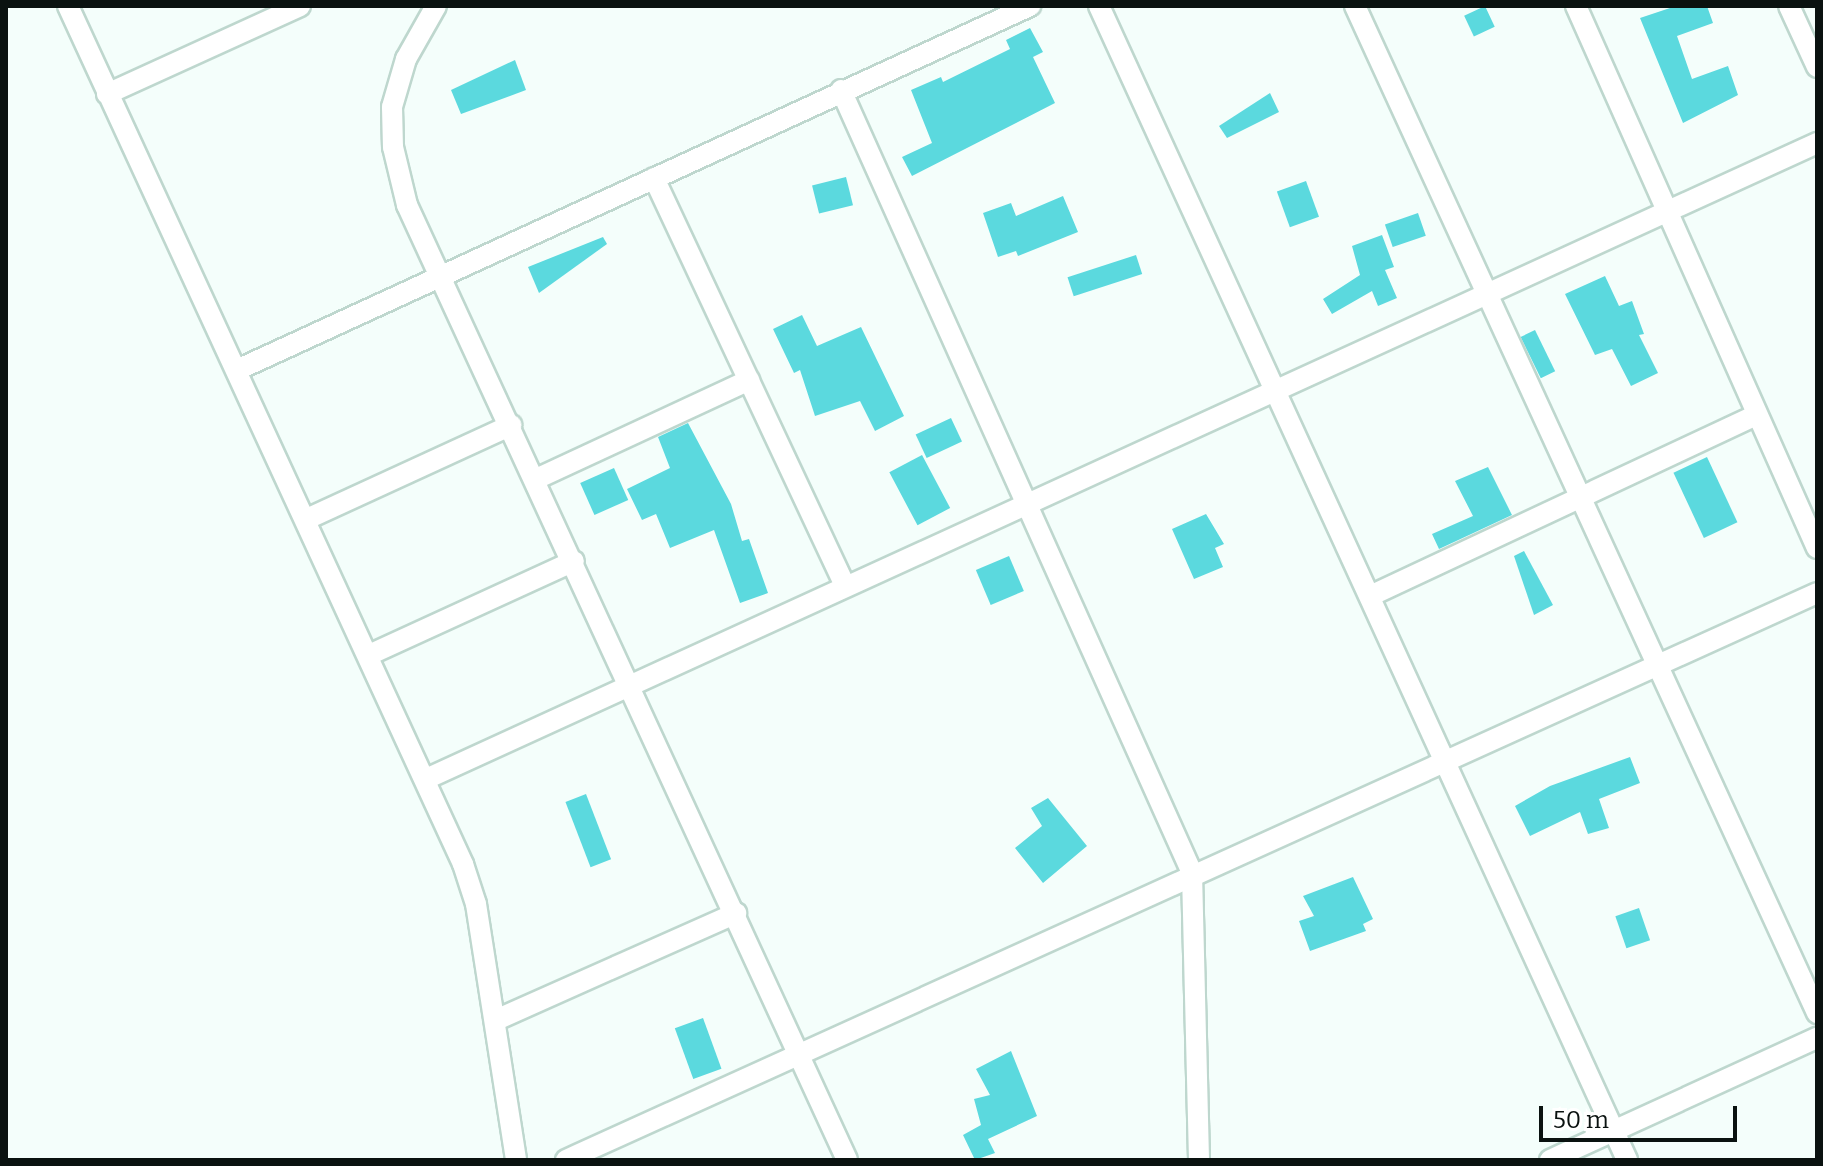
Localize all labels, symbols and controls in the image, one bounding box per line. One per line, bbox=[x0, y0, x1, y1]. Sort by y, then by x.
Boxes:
scale bar bbox=[1543, 1090, 1741, 1140]
text: 50 m bbox=[1553, 1106, 1609, 1134]

